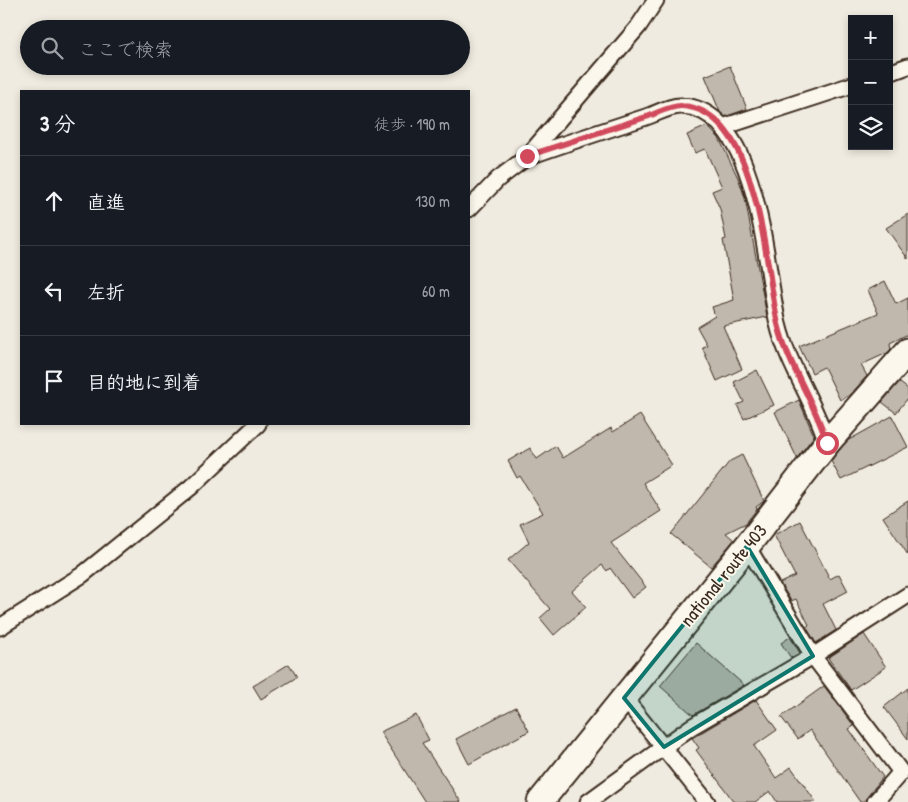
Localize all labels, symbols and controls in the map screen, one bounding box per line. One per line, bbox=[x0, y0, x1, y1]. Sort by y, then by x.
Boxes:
map controls bbox=[848, 15, 893, 150]
button: + bbox=[848, 15, 893, 60]
search box bbox=[20, 20, 470, 75]
icon: search bbox=[38, 34, 66, 62]
text: ここで検索 bbox=[78, 36, 173, 62]
button: − bbox=[848, 60, 893, 105]
button: layers bbox=[848, 105, 893, 150]
text: 3 分 bbox=[40, 109, 75, 138]
text: 徒歩 · 190 m bbox=[374, 113, 450, 135]
route end bbox=[516, 145, 539, 168]
icon: ahead bbox=[40, 187, 68, 215]
text: 直進 bbox=[87, 189, 125, 215]
text: 130 m bbox=[415, 190, 450, 212]
icon: left bbox=[40, 277, 68, 305]
text: 左折 bbox=[87, 279, 125, 305]
text: 60 m bbox=[422, 280, 450, 302]
icon: arrive bbox=[40, 367, 68, 395]
text: 目的地に到着 bbox=[87, 369, 201, 395]
route start bbox=[816, 432, 839, 455]
street label: national route 403 bbox=[674, 518, 772, 632]

